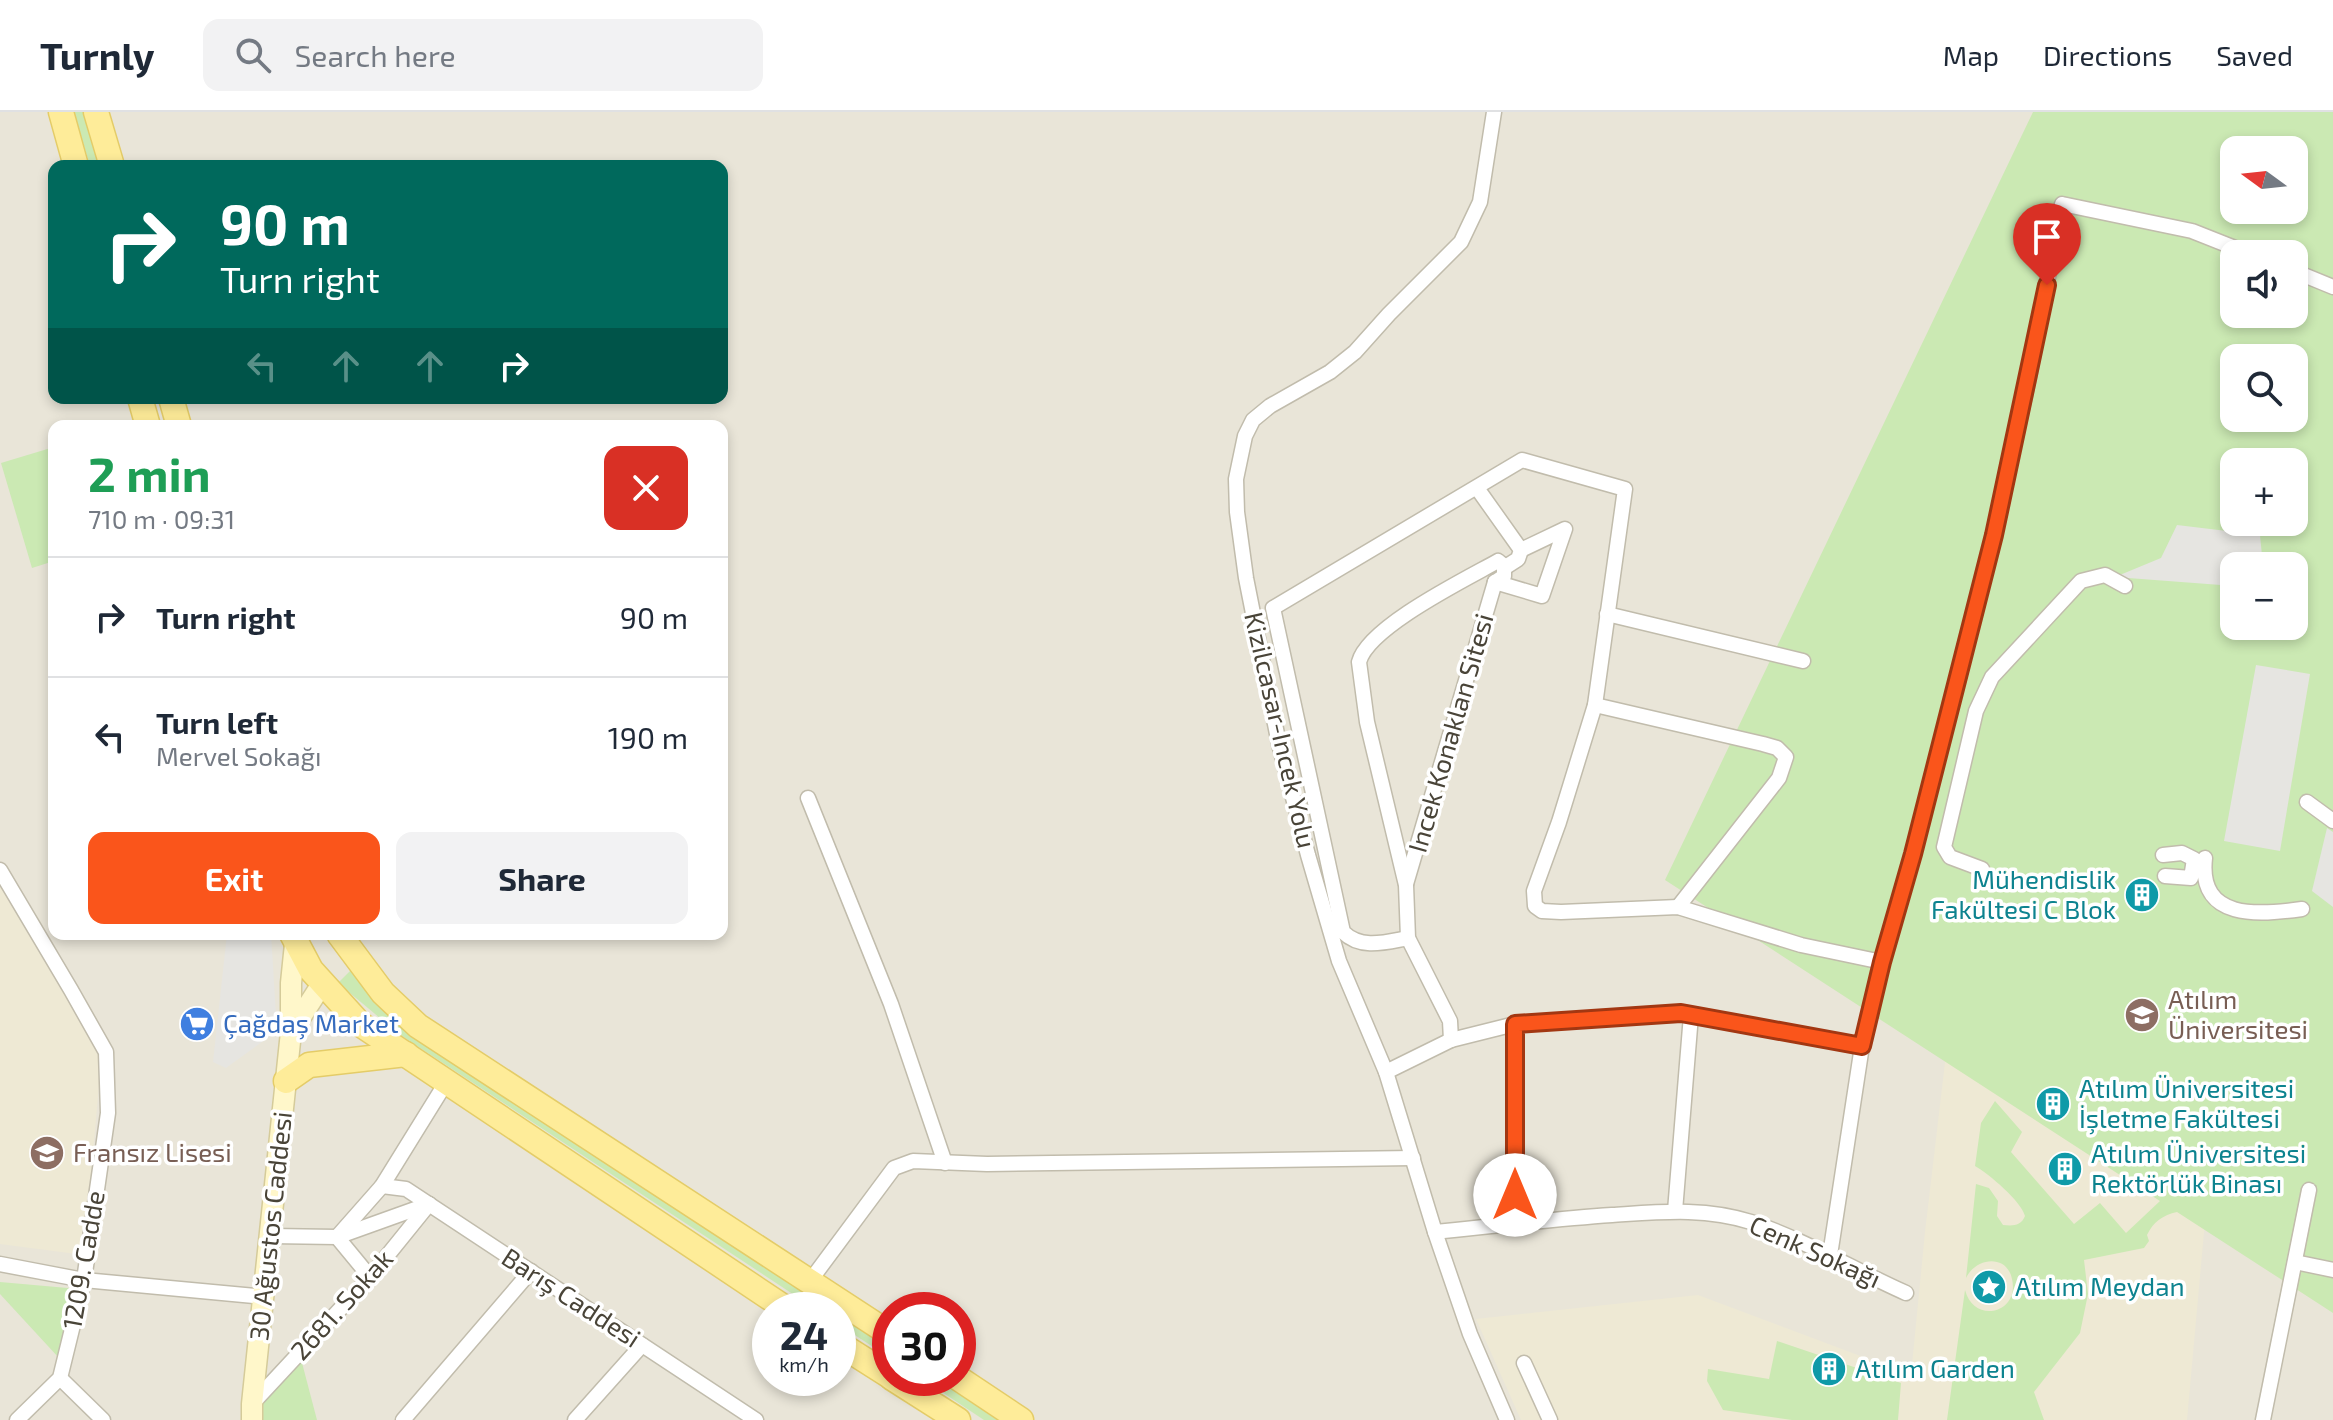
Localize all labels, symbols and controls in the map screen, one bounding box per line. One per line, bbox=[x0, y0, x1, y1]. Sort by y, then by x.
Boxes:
search box bbox=[203, 19, 763, 91]
text: Turnly bbox=[40, 32, 155, 78]
icon: search bbox=[231, 33, 275, 77]
text: Search here bbox=[295, 37, 456, 73]
text: Map bbox=[1943, 38, 1999, 72]
text: Directions bbox=[2043, 38, 2172, 72]
text: Saved bbox=[2216, 38, 2293, 72]
north arrow bbox=[2220, 136, 2308, 224]
map controls bbox=[2220, 136, 2308, 640]
text: 90 m bbox=[220, 189, 350, 256]
icon: right bbox=[88, 192, 192, 296]
pin bbox=[2013, 203, 2081, 285]
icon: arrive bbox=[2025, 215, 2069, 259]
button: sound bbox=[2220, 240, 2308, 328]
text: Turn right bbox=[220, 257, 380, 300]
icon: left bbox=[240, 344, 284, 388]
icon: ahead bbox=[324, 344, 368, 388]
icon: ahead bbox=[408, 344, 452, 388]
icon: right bbox=[492, 344, 536, 388]
button: search bbox=[2220, 344, 2308, 432]
text: 2 min bbox=[88, 444, 211, 502]
button: close bbox=[604, 446, 688, 530]
button: + bbox=[2220, 448, 2308, 536]
text: 710 m · 09:31 bbox=[88, 503, 235, 534]
button: − bbox=[2220, 552, 2308, 640]
icon: right bbox=[88, 595, 132, 639]
text: Turn right bbox=[156, 599, 296, 635]
text: 90 m bbox=[620, 599, 688, 635]
street label: Kizilcasar-Incek Yolu bbox=[1239, 609, 1324, 851]
street label: Incek Konaklan Sitesi bbox=[1401, 610, 1499, 856]
text: Turn left bbox=[156, 704, 278, 740]
icon: left bbox=[88, 715, 132, 759]
text: 190 m bbox=[608, 719, 688, 755]
text: Mervel Sokağı bbox=[156, 740, 322, 771]
button: Exit bbox=[88, 832, 380, 924]
button: Share bbox=[396, 832, 688, 924]
place label: Mühendislik Fakültesi C Blok bbox=[1931, 863, 2116, 924]
building icon: Mühendislik Fakültesi C Blok bbox=[2123, 876, 2161, 914]
place label: Atılım Üniversitesi bbox=[2168, 983, 2308, 1044]
school or university icon: Atılım Üniversitesi bbox=[2123, 996, 2161, 1034]
supermarket icon: Çağdaş Market bbox=[178, 1005, 216, 1043]
place label: Çağdaş Market bbox=[223, 1007, 399, 1040]
place label: Atılım Üniversitesi İşletme Fakültesi bbox=[2079, 1072, 2294, 1135]
building icon: Atılım Üniversitesi İşletme Fakültesi bbox=[2034, 1085, 2072, 1123]
street label: 30 Ağustos Caddesi bbox=[242, 1110, 297, 1342]
school or university icon: Fransız Lisesi bbox=[28, 1134, 66, 1172]
place label: Fransız Lisesi bbox=[73, 1136, 232, 1167]
place label: Atılım Üniversitesi Rektörlük Binası bbox=[2091, 1137, 2306, 1198]
building icon: Atılım Üniversitesi Rektörlük Binası bbox=[2046, 1150, 2084, 1188]
position arrow bbox=[1473, 1153, 1557, 1237]
street label: 1209. Cadde bbox=[55, 1188, 110, 1331]
street label: Cenk Sokağı bbox=[1745, 1208, 1886, 1293]
street label: Barış Caddesi bbox=[496, 1240, 647, 1355]
street label: 2681. Sokak bbox=[283, 1243, 398, 1365]
place icon: Atılım Meydan bbox=[1970, 1268, 2008, 1306]
place label: Atılım Meydan bbox=[2015, 1270, 2185, 1301]
speed limit sign: 30 bbox=[872, 1292, 976, 1396]
text: 24 bbox=[780, 1310, 828, 1358]
building icon: Atılım Garden bbox=[1810, 1350, 1848, 1388]
text: km/h bbox=[779, 1352, 829, 1376]
place label: Atılım Garden bbox=[1855, 1352, 2015, 1383]

